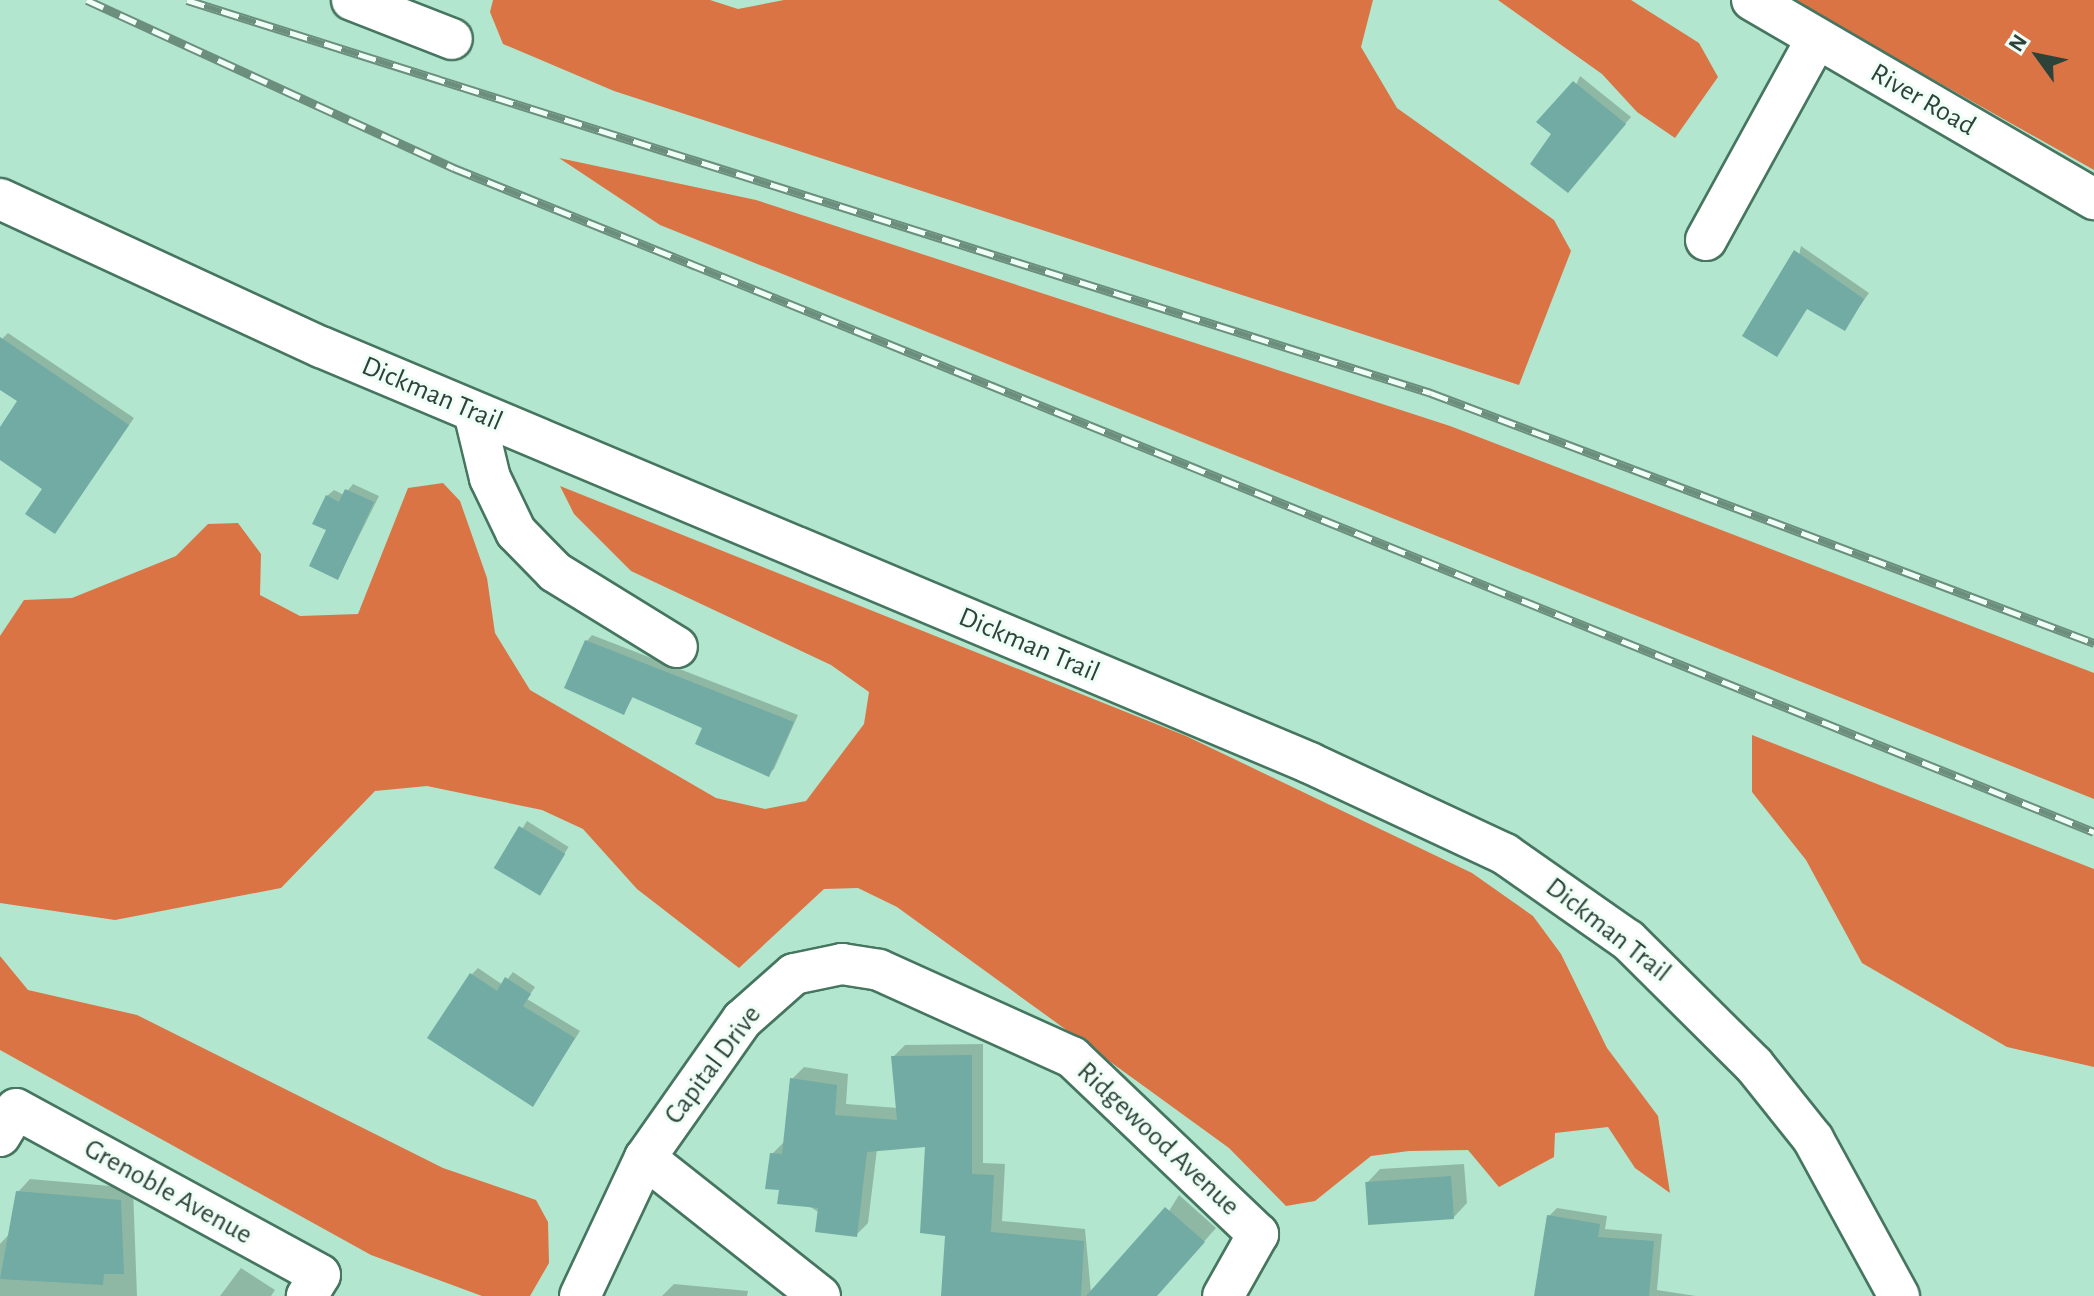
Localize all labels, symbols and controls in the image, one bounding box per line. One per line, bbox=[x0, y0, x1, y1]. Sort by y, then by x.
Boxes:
north arrow bbox=[1998, 16, 2078, 96]
text: N bbox=[2004, 31, 2031, 55]
street label: River Road bbox=[1864, 56, 1982, 144]
street label: Dickman Trail bbox=[356, 349, 508, 439]
street label: Dickman Trail bbox=[953, 600, 1105, 690]
street label: Dickman Trail bbox=[1539, 871, 1677, 989]
street label: Capital Drive bbox=[657, 999, 769, 1131]
street label: Ridgewood Avenue bbox=[1070, 1055, 1246, 1223]
street label: Grenoble Avenue bbox=[78, 1132, 258, 1252]

